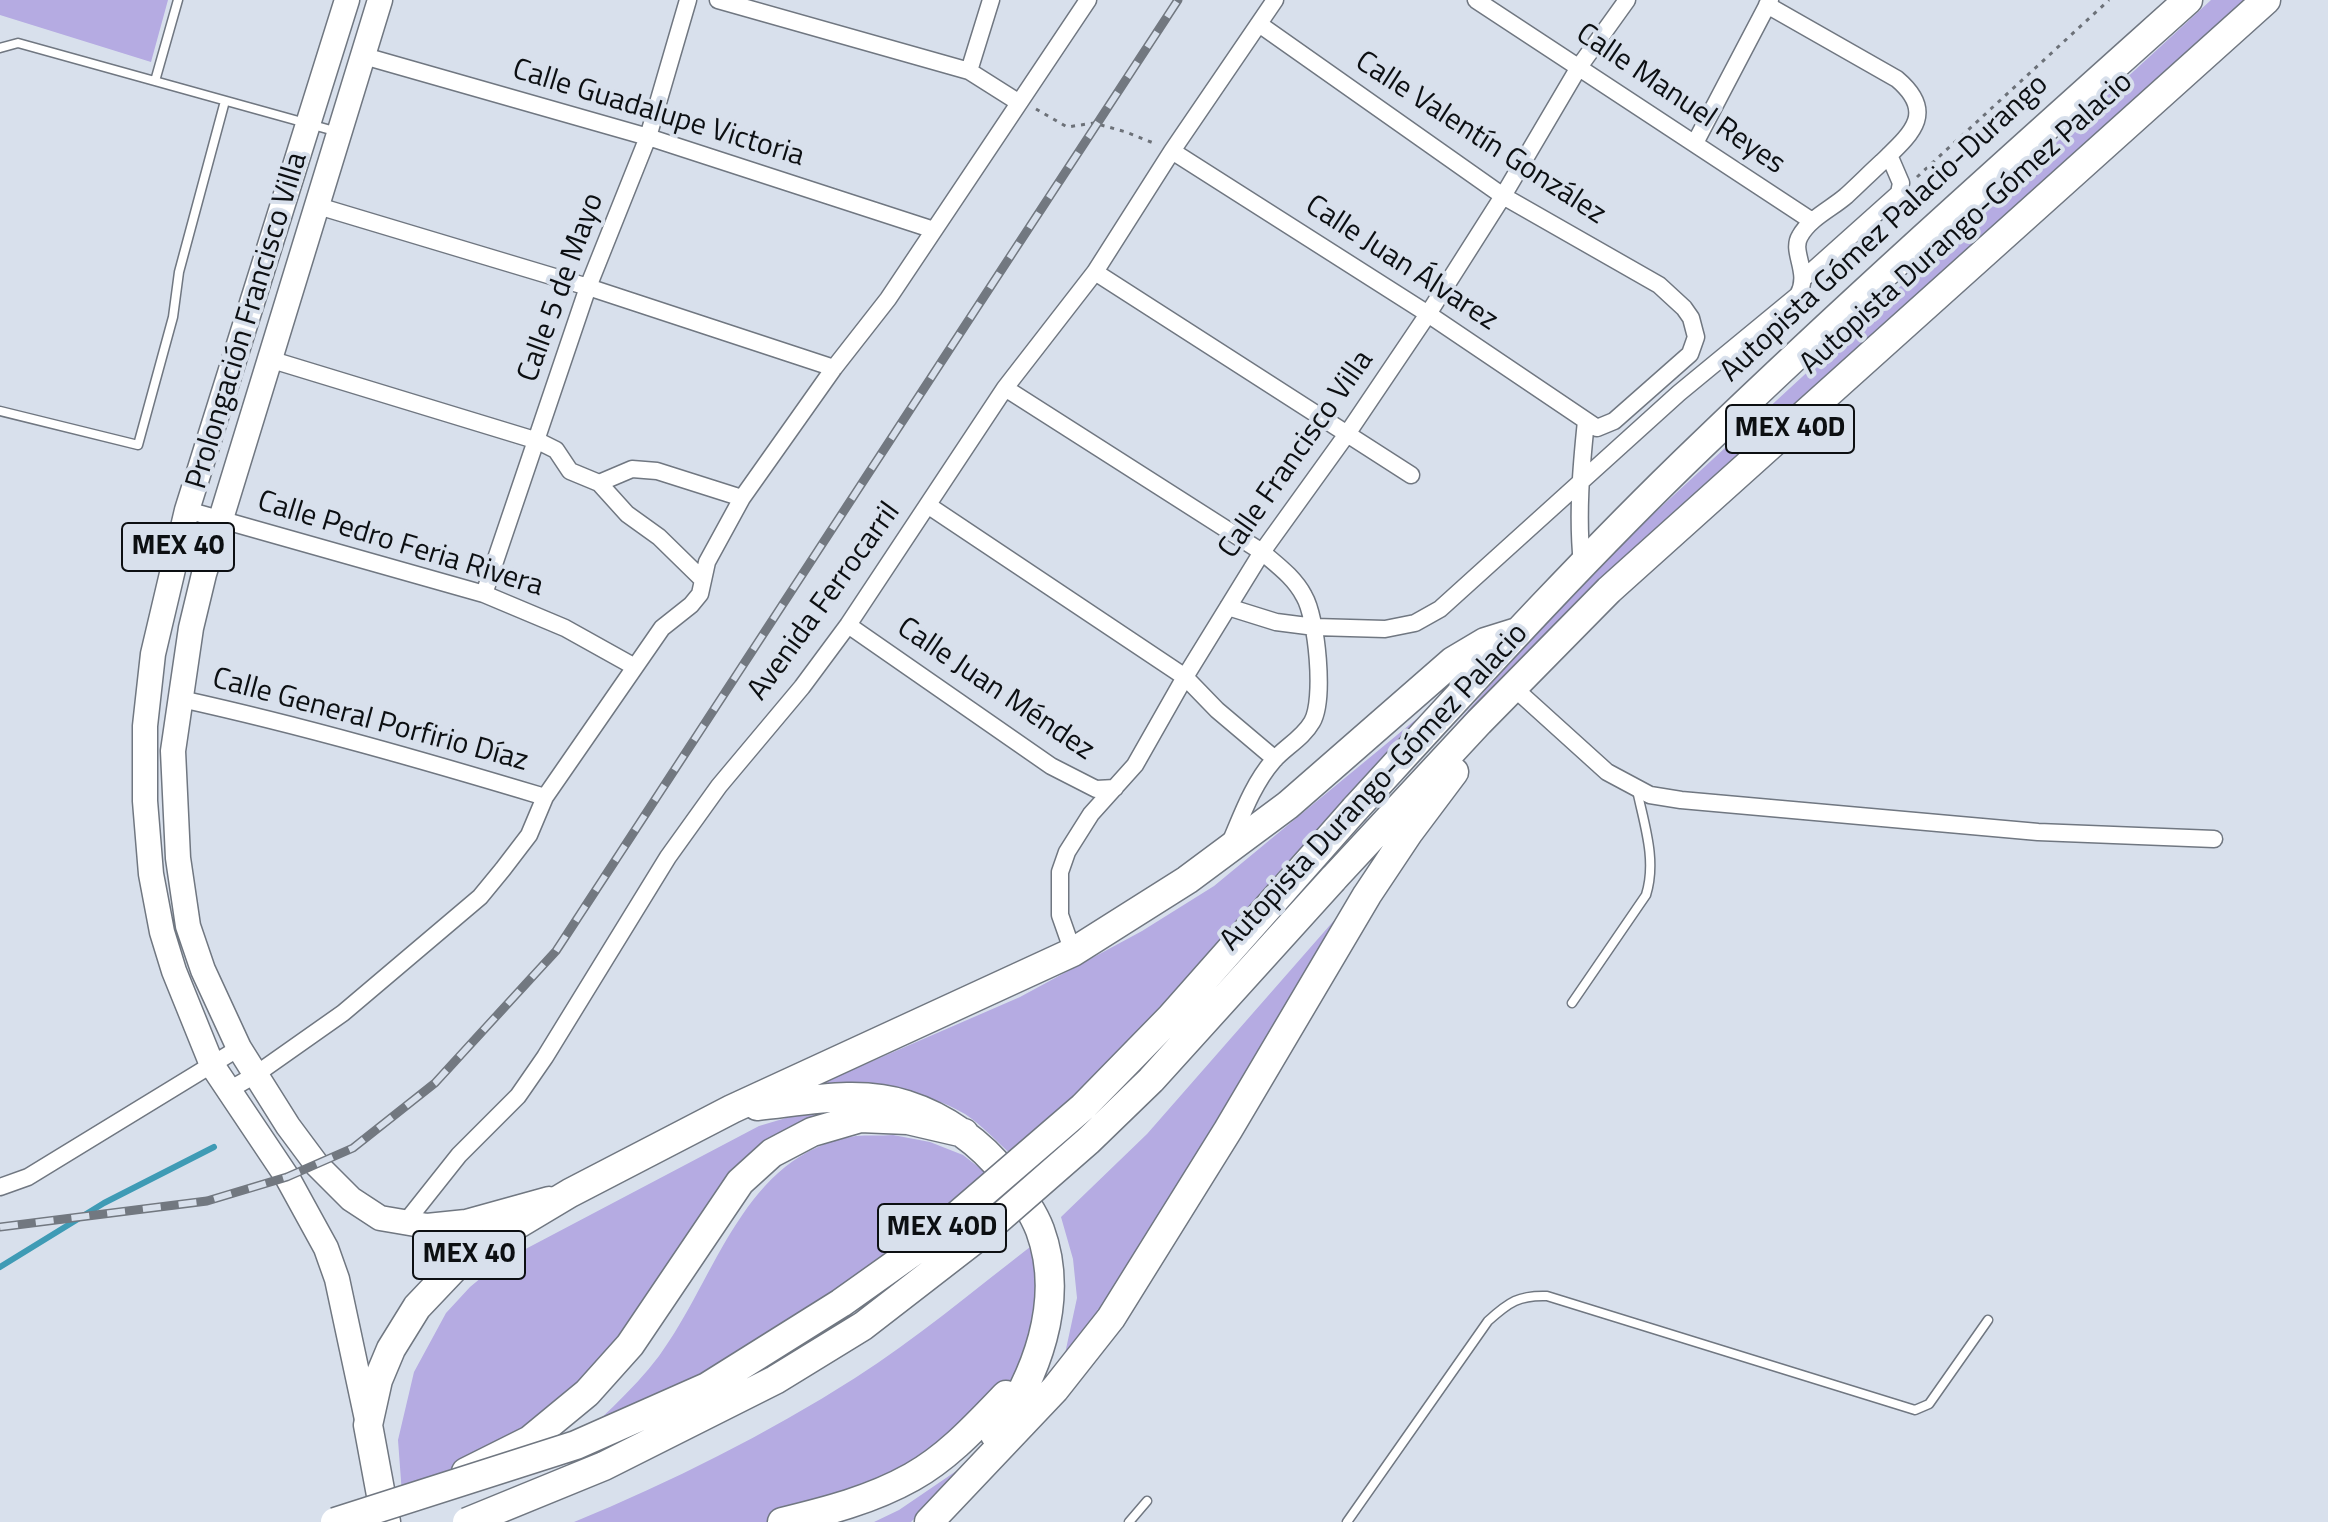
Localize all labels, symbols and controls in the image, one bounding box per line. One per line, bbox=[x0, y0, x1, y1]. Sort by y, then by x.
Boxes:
street label: Calle Manuel Reyes bbox=[1569, 17, 1791, 183]
street label: Calle Valentín González bbox=[1348, 45, 1612, 233]
street label: Calle Guadalupe Victoria bbox=[508, 52, 808, 176]
street label: Autopista Durango-Gómez Palacio bbox=[1793, 65, 2141, 383]
street label: Autopista Gómez Palacio-Durango bbox=[1714, 68, 2056, 390]
street label: Prolongación Francisco Villa bbox=[180, 148, 316, 494]
street label: Calle Juan Álvarez bbox=[1298, 188, 1504, 340]
street label: Calle 5 de Mayo bbox=[511, 189, 613, 387]
street label: Calle Francisco Villa bbox=[1212, 344, 1382, 566]
road number: MEX 40D bbox=[1726, 405, 1854, 453]
street label: Calle Pedro Feria Rivera bbox=[253, 484, 547, 606]
street label: Avenida Ferrocarril bbox=[741, 496, 909, 708]
road number: MEX 40 bbox=[122, 523, 234, 571]
street label: Calle Juan Méndez bbox=[889, 611, 1101, 769]
street label: Autopista Durango-Gómez Palacio bbox=[1214, 617, 1536, 959]
street label: Calle General Porfirio Díaz bbox=[208, 662, 532, 780]
road number: MEX 40D bbox=[878, 1204, 1006, 1252]
road number: MEX 40 bbox=[413, 1231, 525, 1279]

